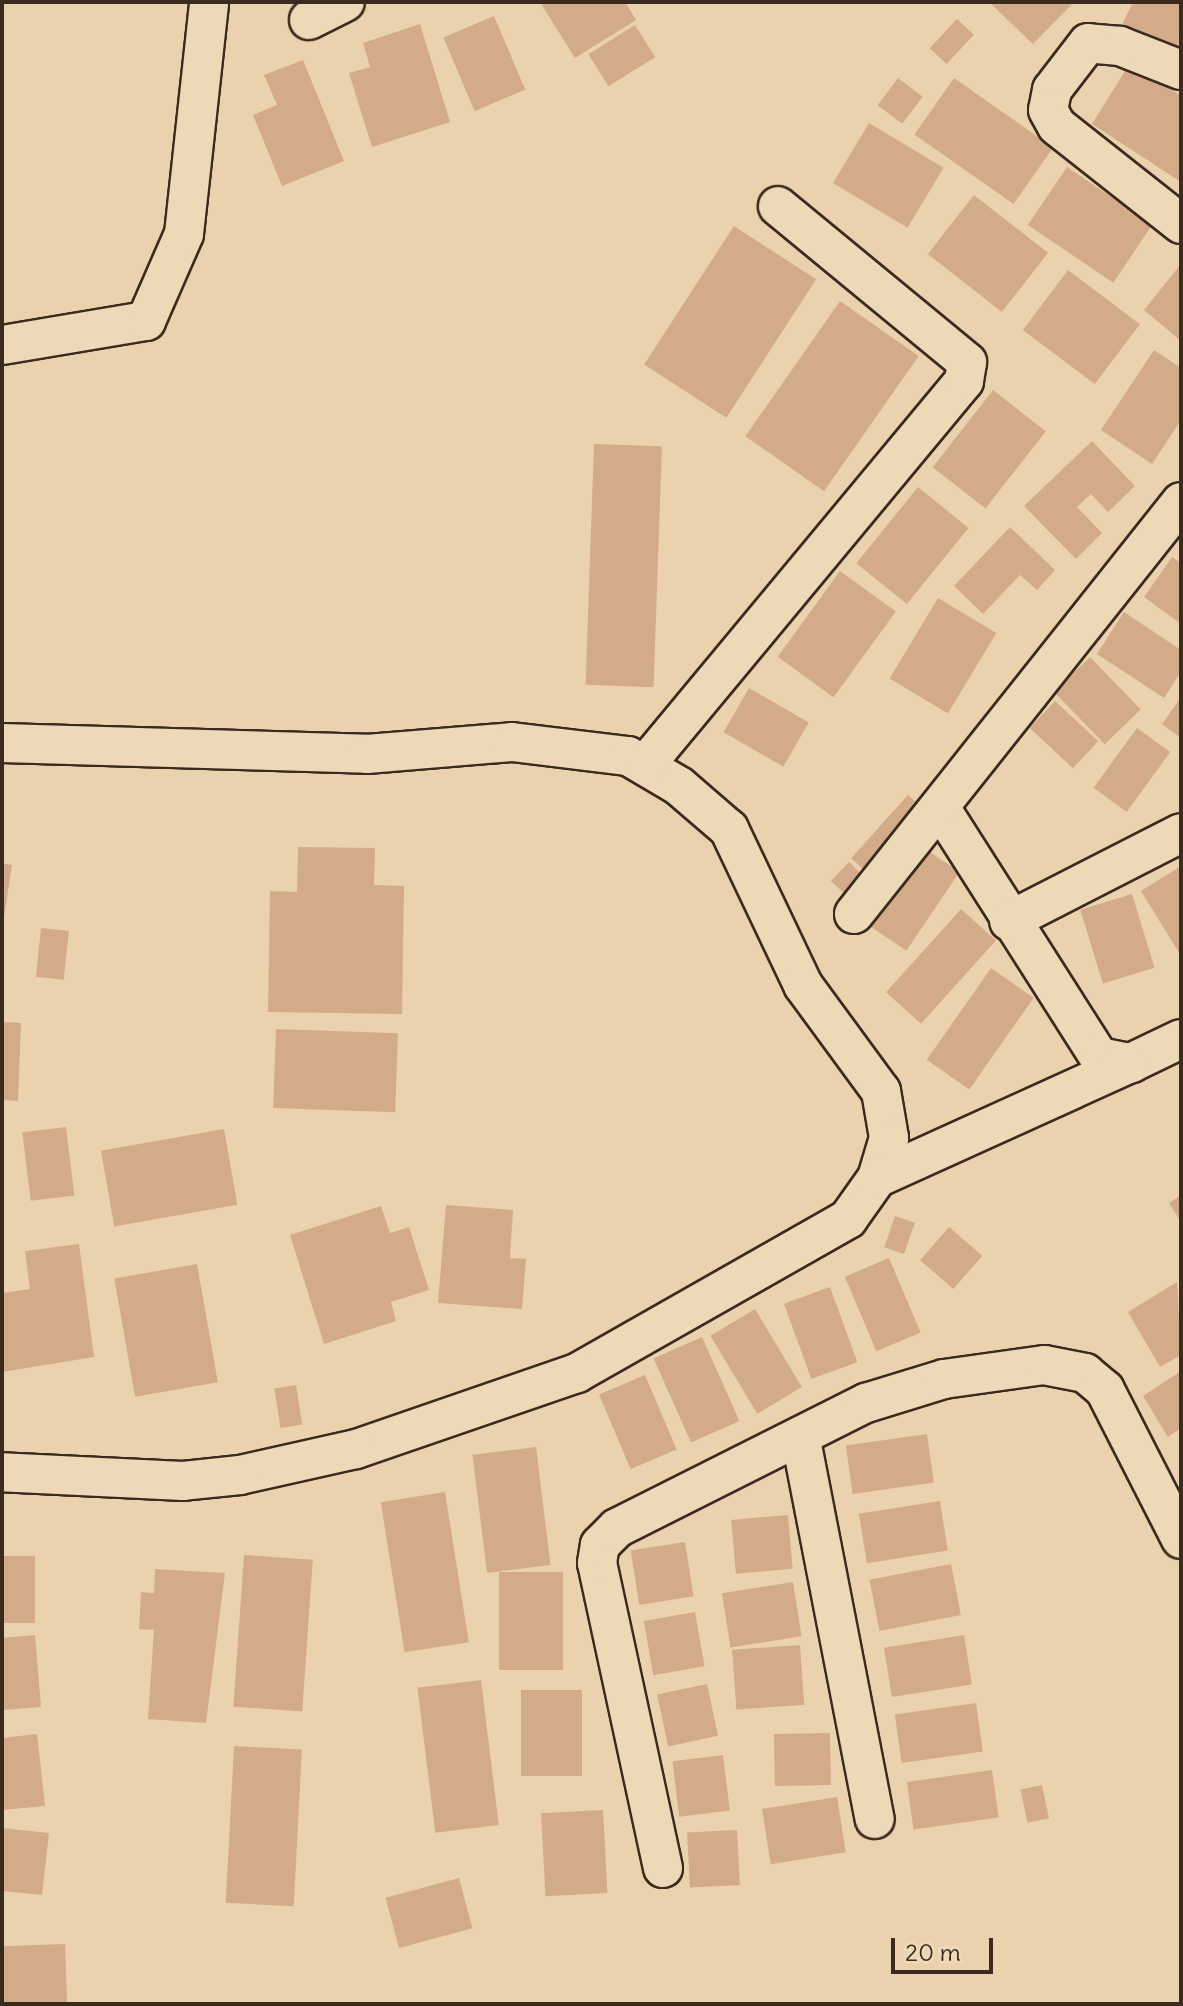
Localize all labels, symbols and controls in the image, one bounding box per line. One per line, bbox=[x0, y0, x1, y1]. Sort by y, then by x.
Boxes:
scale bar bbox=[895, 1922, 997, 1972]
text: 20 m bbox=[905, 1937, 961, 1967]

